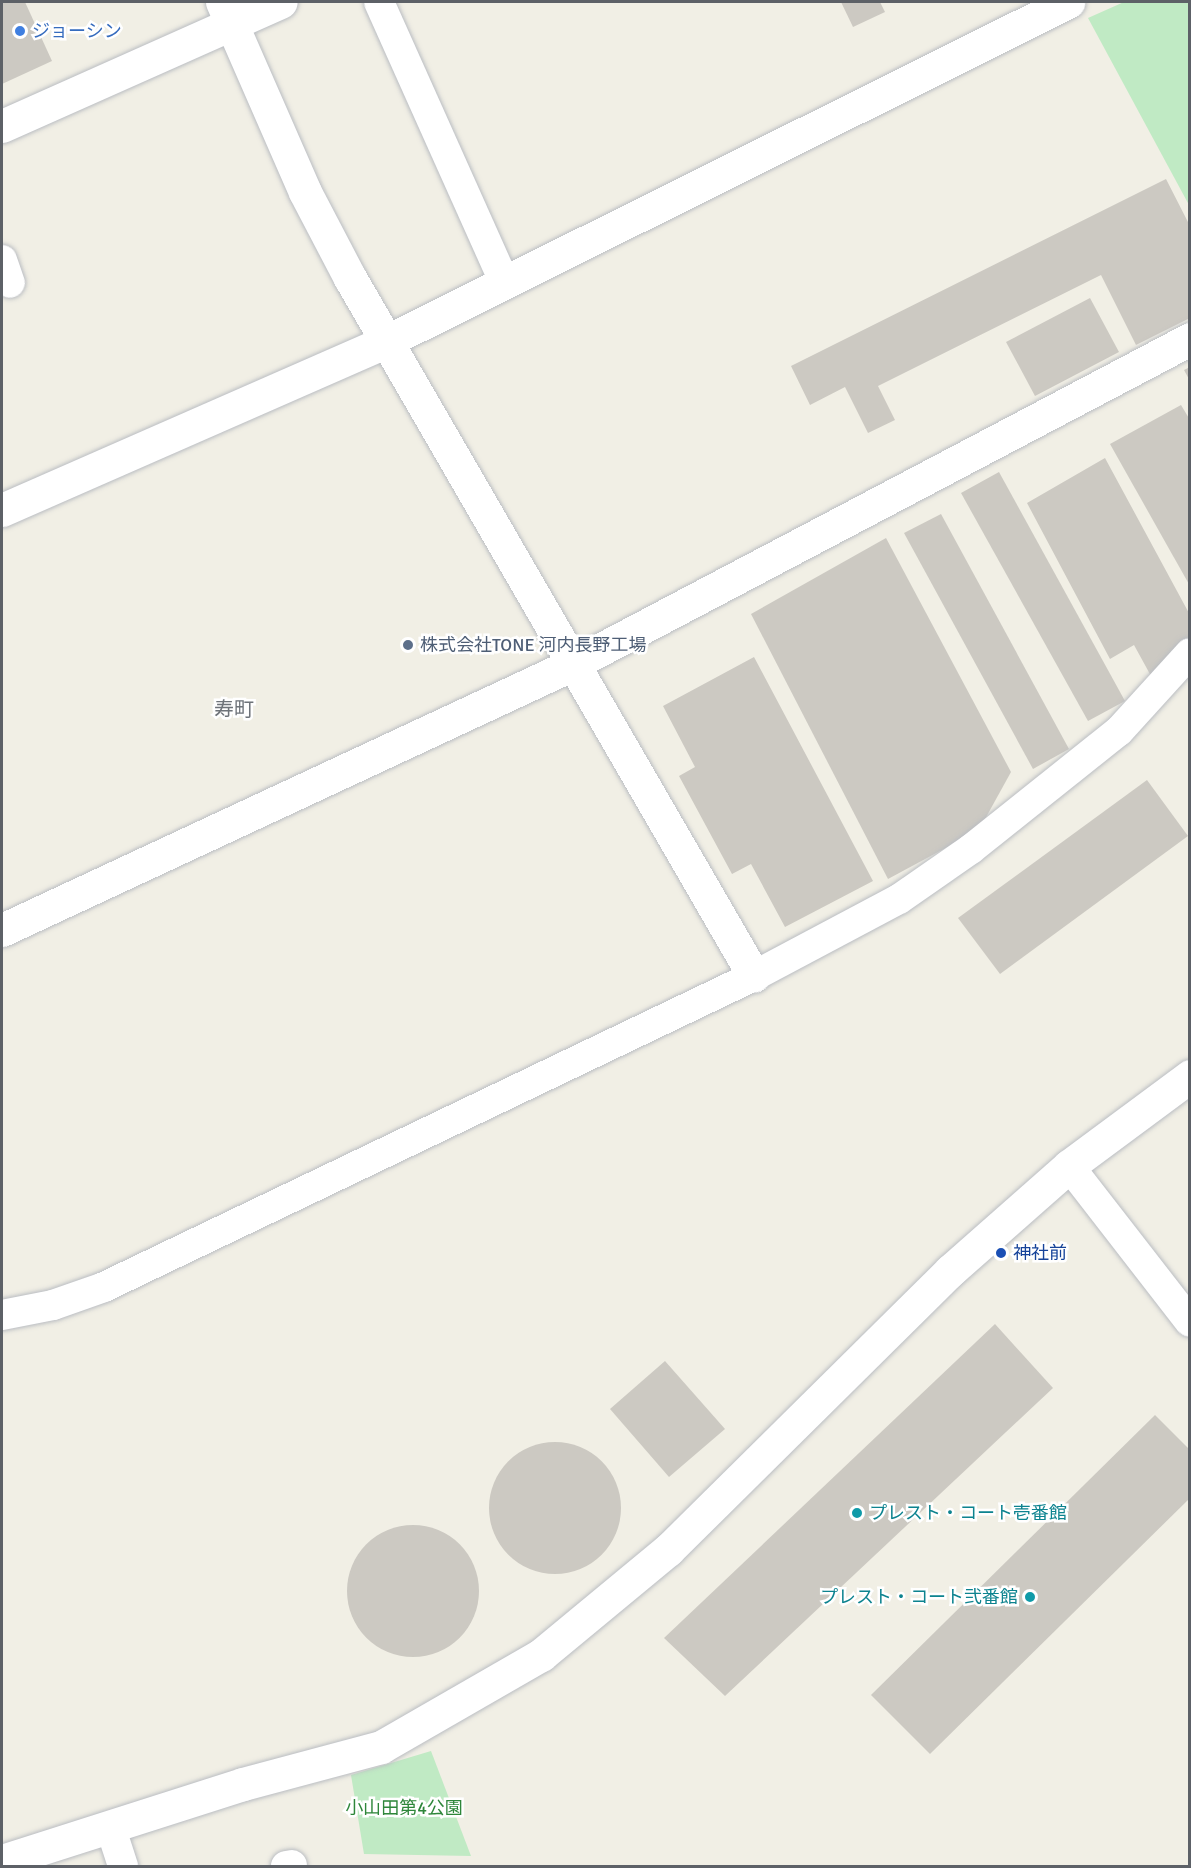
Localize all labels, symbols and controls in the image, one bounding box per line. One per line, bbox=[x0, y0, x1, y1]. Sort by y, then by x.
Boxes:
place label: ジョーシン bbox=[32, 20, 122, 42]
marker: ジョーシン bbox=[13, 24, 27, 38]
place label: 株式会社TONE 河内長野工場 bbox=[420, 634, 647, 656]
marker: 株式会社TONE 河内長野工場 bbox=[401, 638, 415, 652]
district label: 寿町 bbox=[214, 697, 254, 721]
place label: 神社前 bbox=[1013, 1242, 1067, 1264]
marker: 神社前 bbox=[994, 1246, 1008, 1260]
place label: プレスト・コート壱番館 bbox=[869, 1502, 1067, 1524]
marker: プレスト・コート壱番館 bbox=[850, 1506, 864, 1520]
place label: プレスト・コート弐番館 bbox=[820, 1586, 1018, 1608]
marker: プレスト・コート弐番館 bbox=[1023, 1590, 1037, 1604]
park label: 小山田第4公園 bbox=[345, 1797, 463, 1819]

